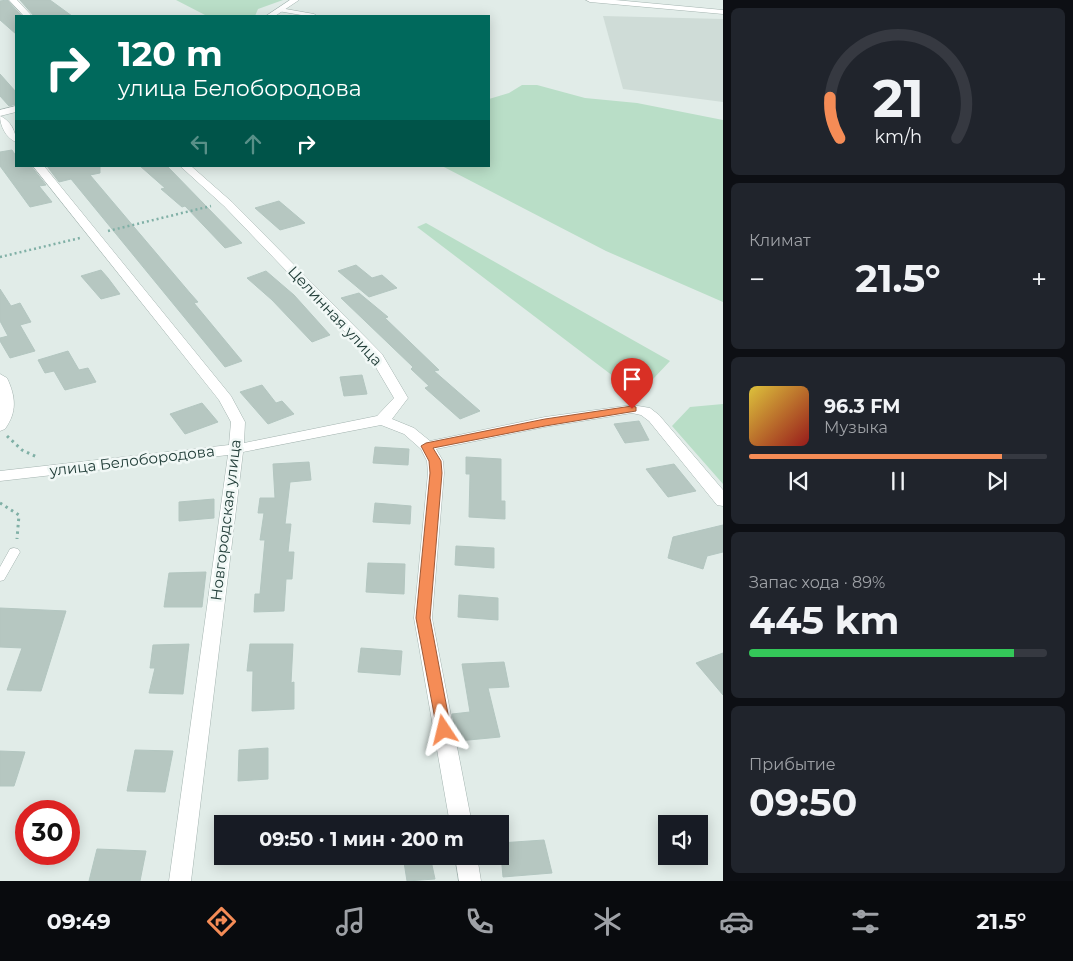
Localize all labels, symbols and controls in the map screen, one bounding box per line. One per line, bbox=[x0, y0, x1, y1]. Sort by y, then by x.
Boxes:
text: 120 m bbox=[118, 32, 223, 75]
icon: right bbox=[35, 35, 100, 100]
text: 21 bbox=[872, 67, 924, 130]
text: улица Белобородова bbox=[118, 75, 362, 102]
text: km/h bbox=[874, 126, 922, 147]
icon: left bbox=[186, 130, 214, 158]
icon: ahead bbox=[239, 130, 267, 158]
icon: right bbox=[292, 130, 320, 158]
text: Климат bbox=[749, 231, 811, 250]
text: 21.5° bbox=[855, 255, 941, 302]
street label: Целинная улица bbox=[284, 262, 387, 370]
text: − bbox=[749, 262, 765, 296]
text: + bbox=[1031, 262, 1047, 296]
pin bbox=[611, 358, 653, 409]
icon: arrive bbox=[618, 365, 646, 393]
text: 96.3 FM bbox=[824, 395, 900, 418]
text: Музыка bbox=[824, 418, 888, 437]
street label: Новгородская улица bbox=[206, 438, 245, 602]
street label: улица Белобородова bbox=[47, 441, 216, 480]
icon: previous bbox=[785, 467, 813, 495]
icon: pause bbox=[884, 467, 912, 495]
icon: next bbox=[983, 467, 1011, 495]
text: Запас хода · 89% bbox=[749, 573, 885, 592]
text: 445 km bbox=[749, 597, 899, 644]
position arrow bbox=[417, 703, 469, 755]
text: Прибытие bbox=[749, 755, 836, 774]
text: 09:50 bbox=[749, 779, 857, 826]
speed limit sign: 30 bbox=[15, 800, 80, 865]
map controls bbox=[658, 815, 708, 865]
button: sound bbox=[658, 815, 708, 865]
text: 09:50 · 1 мин · 200 m bbox=[259, 828, 464, 851]
icon: directions bbox=[204, 904, 239, 939]
icon: music bbox=[333, 904, 368, 939]
icon: phone bbox=[462, 904, 497, 939]
icon: climate bbox=[590, 904, 625, 939]
icon: car bbox=[719, 904, 754, 939]
icon: filters bbox=[848, 904, 883, 939]
text: 09:49 bbox=[47, 908, 111, 935]
text: 21.5° bbox=[977, 908, 1026, 935]

